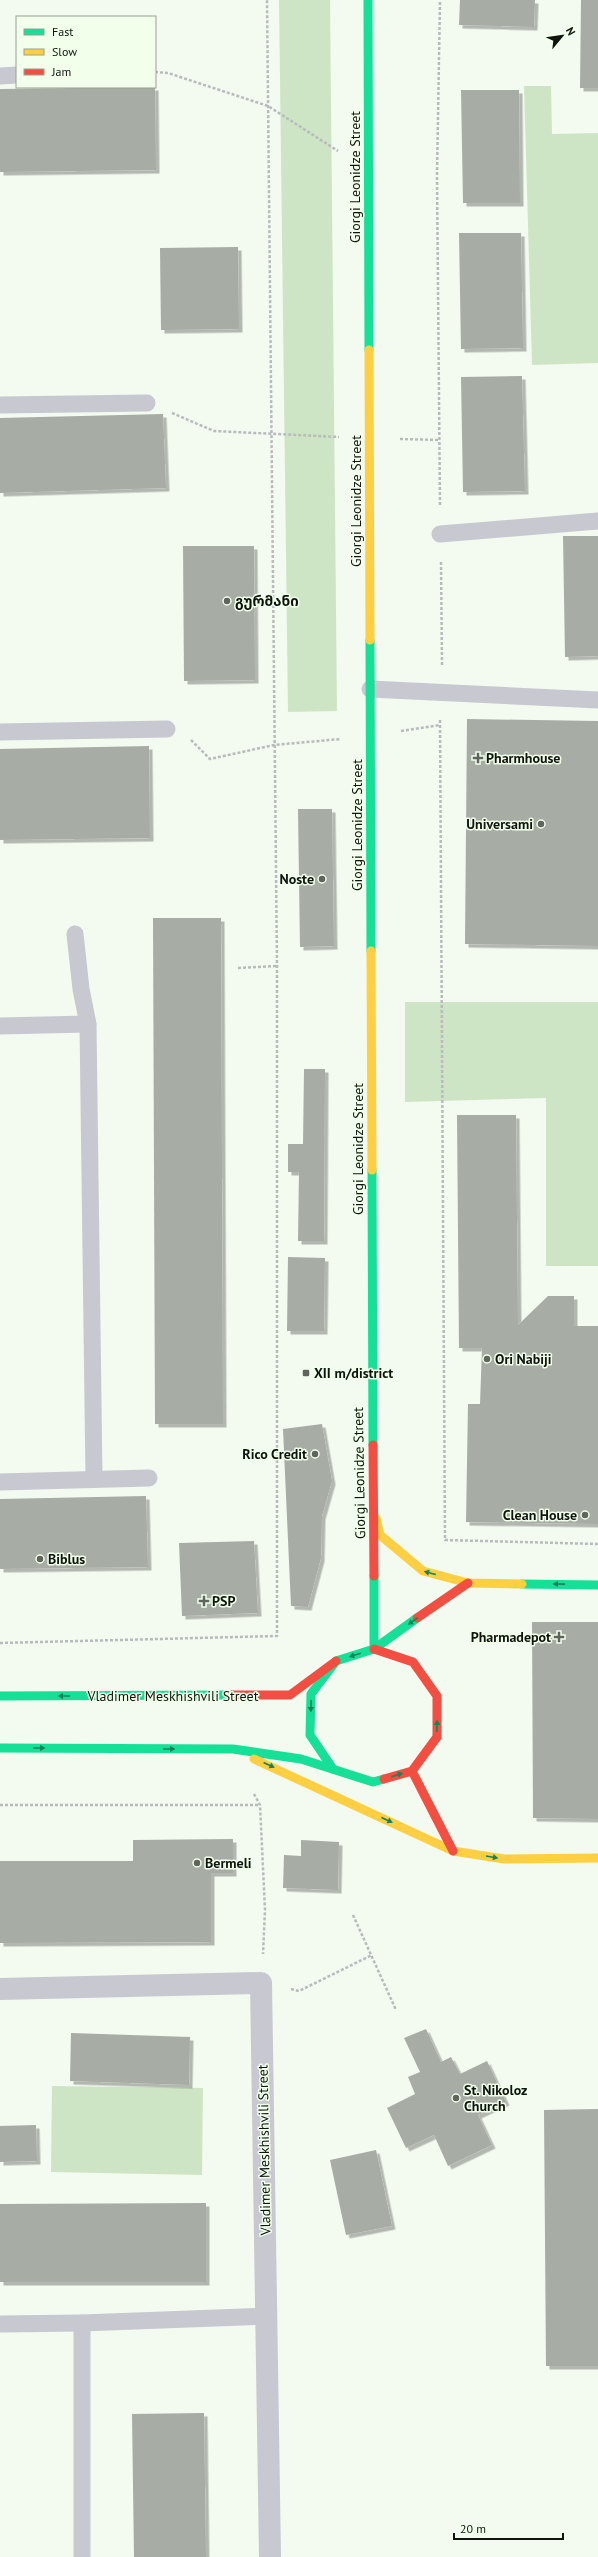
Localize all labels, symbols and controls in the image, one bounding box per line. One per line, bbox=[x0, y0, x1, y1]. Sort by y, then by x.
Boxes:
legend bbox=[16, 16, 156, 88]
north arrow bbox=[542, 16, 582, 56]
text: Fast bbox=[52, 24, 73, 39]
text: N bbox=[563, 25, 579, 38]
text: Slow bbox=[52, 44, 77, 59]
text: Jam bbox=[51, 64, 71, 79]
street label: Giorgi Leonidze Street bbox=[346, 111, 364, 243]
street label: Giorgi Leonidze Street bbox=[347, 435, 365, 567]
place label: გურმანი bbox=[235, 592, 299, 610]
marker: გურმანი bbox=[222, 596, 232, 606]
place label: Pharmhouse bbox=[486, 749, 560, 767]
marker: Pharmhouse bbox=[473, 753, 483, 763]
street label: Giorgi Leonidze Street bbox=[348, 759, 366, 891]
place label: Universami bbox=[466, 815, 533, 833]
marker: Universami bbox=[536, 819, 546, 829]
place label: Noste bbox=[279, 870, 314, 888]
marker: Noste bbox=[317, 874, 327, 884]
street label: Giorgi Leonidze Street bbox=[349, 1083, 367, 1215]
place label: Ori Nabiji bbox=[495, 1350, 552, 1368]
marker: Ori Nabiji bbox=[482, 1354, 492, 1364]
place label: XII m/district bbox=[314, 1364, 393, 1382]
marker: XII m/district bbox=[301, 1368, 311, 1378]
street label: Giorgi Leonidze Street bbox=[349, 1407, 369, 1539]
place label: Rico Credit bbox=[242, 1445, 307, 1463]
marker: Rico Credit bbox=[310, 1449, 320, 1459]
place label: Clean House bbox=[503, 1506, 577, 1524]
marker: Clean House bbox=[580, 1510, 590, 1520]
place label: Biblus bbox=[48, 1550, 85, 1568]
marker: Biblus bbox=[35, 1554, 45, 1564]
one-way arrow bbox=[424, 1570, 436, 1576]
one-way arrow bbox=[552, 1581, 565, 1587]
place label: PSP bbox=[212, 1592, 235, 1610]
marker: PSP bbox=[199, 1596, 209, 1606]
one-way arrow bbox=[408, 1617, 419, 1625]
place label: Pharmadepot bbox=[471, 1628, 551, 1646]
marker: Pharmadepot bbox=[554, 1632, 564, 1642]
one-way arrow bbox=[349, 1652, 361, 1658]
street label: Vladimer Meskhishvili Street bbox=[87, 1687, 259, 1705]
one-way arrow bbox=[58, 1693, 70, 1700]
one-way arrow bbox=[307, 1700, 314, 1712]
one-way arrow bbox=[434, 1719, 440, 1732]
one-way arrow bbox=[33, 1745, 46, 1751]
one-way arrow bbox=[163, 1746, 176, 1752]
one-way arrow bbox=[263, 1763, 275, 1769]
one-way arrow bbox=[391, 1772, 403, 1778]
one-way arrow bbox=[381, 1817, 392, 1823]
place label: Bermeli bbox=[205, 1854, 252, 1872]
one-way arrow bbox=[485, 1855, 498, 1861]
marker: Bermeli bbox=[192, 1858, 202, 1868]
street label: Vladimer Meskhishvili Street bbox=[254, 2064, 275, 2237]
place label: St. Nikoloz Church bbox=[464, 2081, 527, 2115]
marker: St. Nikoloz Church bbox=[451, 2093, 461, 2103]
scale bar bbox=[454, 2515, 563, 2541]
text: 20 m bbox=[460, 2521, 486, 2536]

